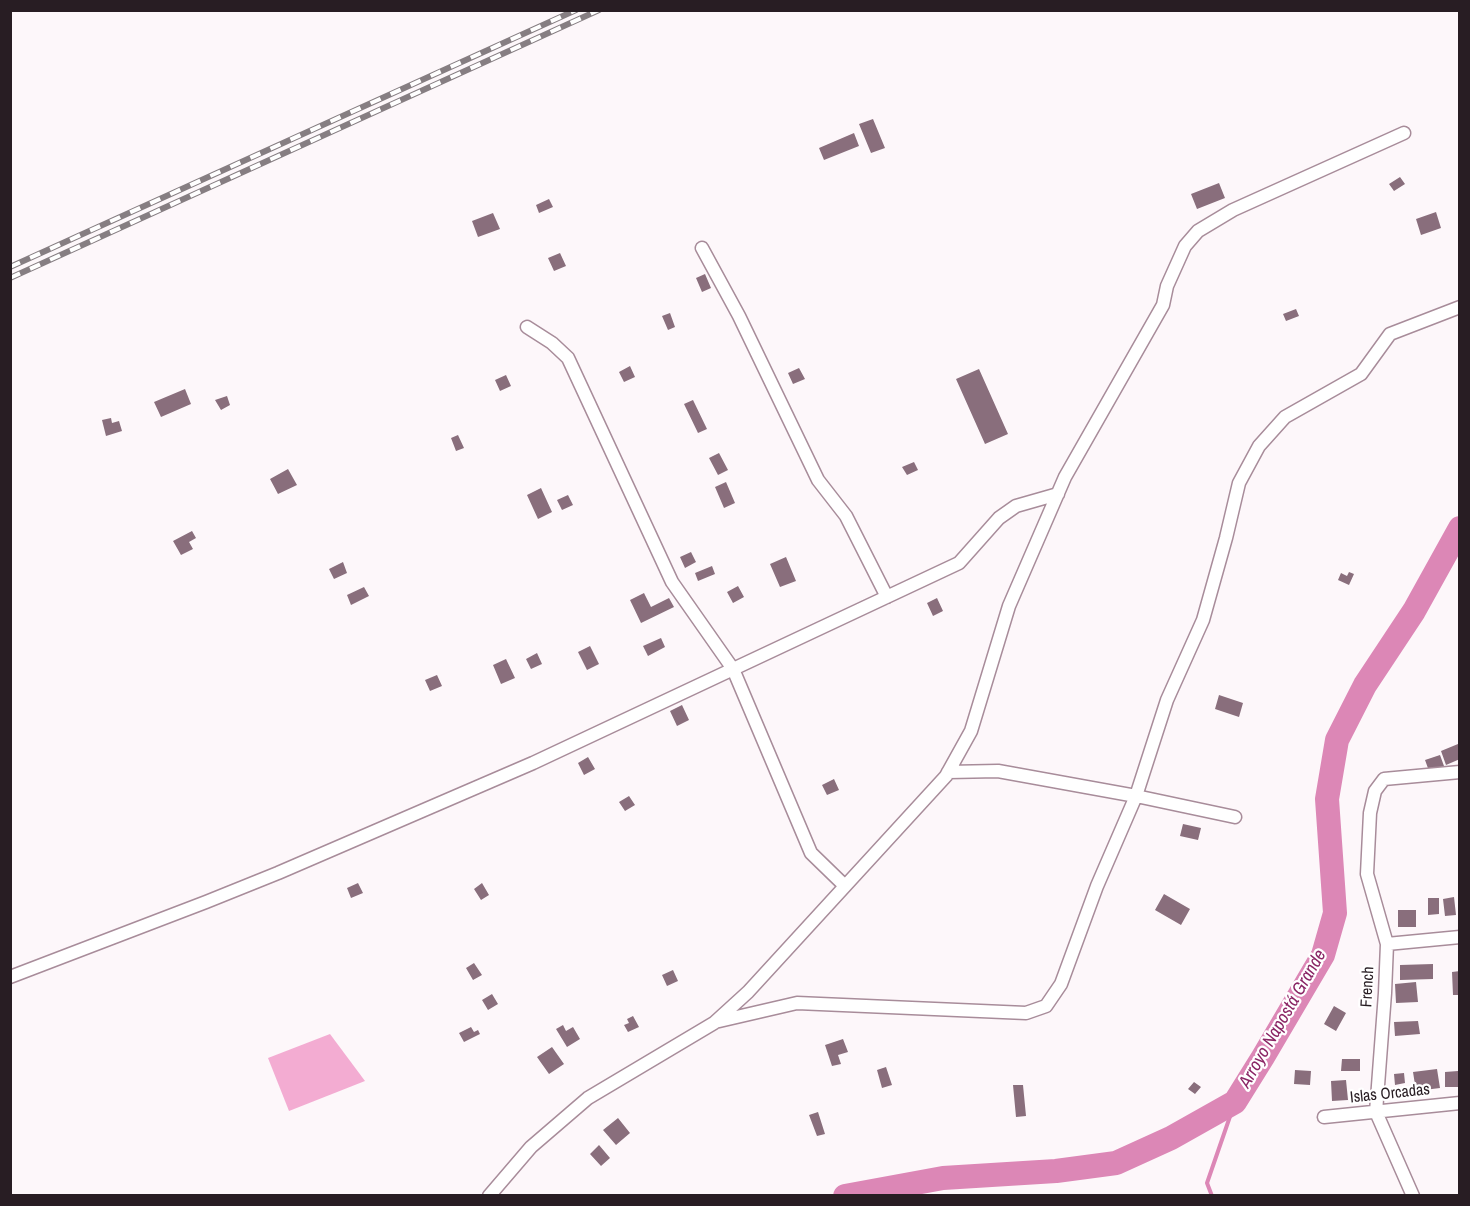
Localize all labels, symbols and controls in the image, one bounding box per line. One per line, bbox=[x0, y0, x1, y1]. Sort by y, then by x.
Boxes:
water label: Arroyo Napostá Grande bbox=[1235, 946, 1331, 1092]
street label: French bbox=[1357, 966, 1379, 1008]
street label: Islas Orcadas bbox=[1349, 1080, 1431, 1108]

